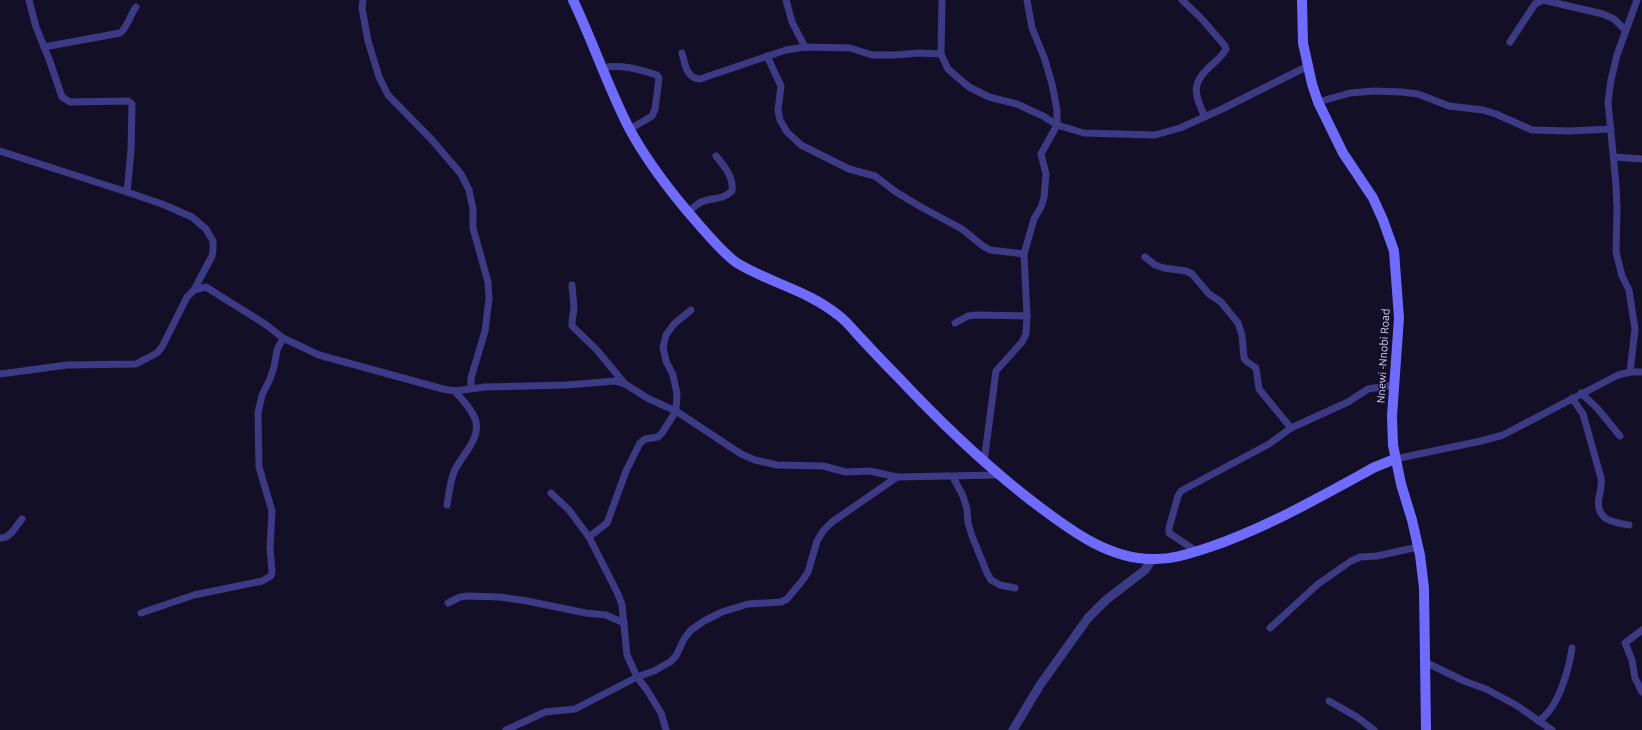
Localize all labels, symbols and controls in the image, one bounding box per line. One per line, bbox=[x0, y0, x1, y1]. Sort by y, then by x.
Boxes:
street label: Nnewi -Nnobi Road bbox=[1375, 308, 1391, 404]

